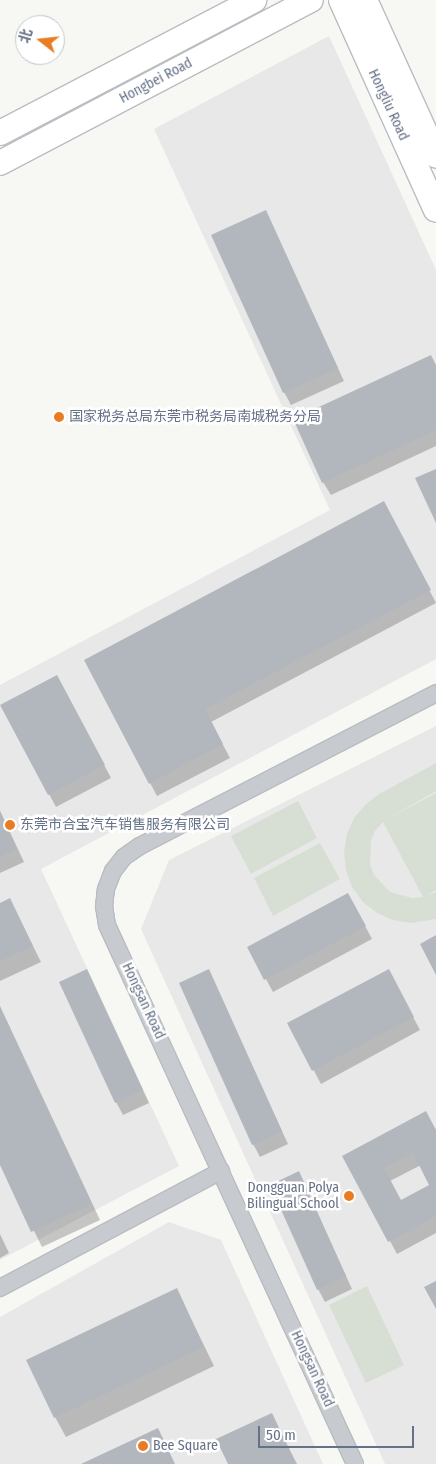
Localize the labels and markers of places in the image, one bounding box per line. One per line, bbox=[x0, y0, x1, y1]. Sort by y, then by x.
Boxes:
place label: 国家税务总局东莞市税务局南城税务分局 bbox=[69, 409, 321, 425]
marker: 国家税务总局东莞市税务局南城税务分局 bbox=[53, 411, 65, 423]
place label: 东莞市合宝汽车销售服务有限公司 bbox=[20, 817, 230, 833]
marker: 东莞市合宝汽车销售服务有限公司 bbox=[4, 819, 16, 831]
place label: Dongguan Polya Bilingual School bbox=[247, 1180, 339, 1212]
marker: Dongguan Polya Bilingual School bbox=[343, 1190, 355, 1202]
place label: Bee Square bbox=[153, 1438, 218, 1454]
marker: Bee Square bbox=[137, 1440, 149, 1452]

